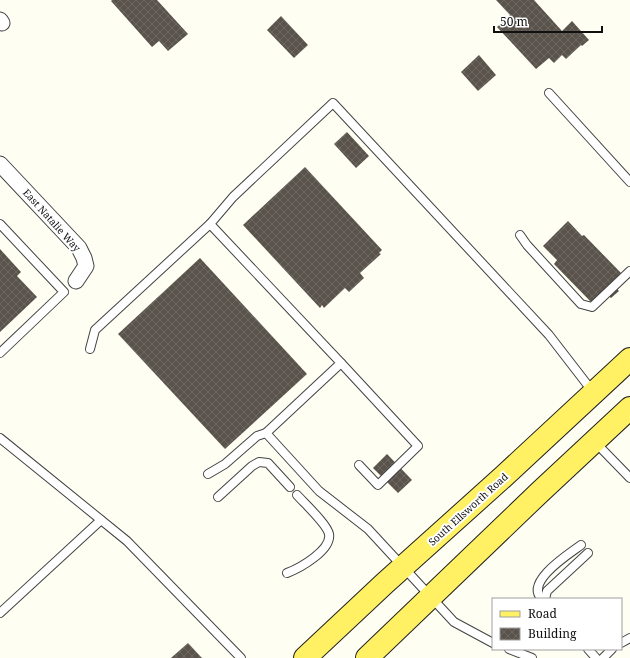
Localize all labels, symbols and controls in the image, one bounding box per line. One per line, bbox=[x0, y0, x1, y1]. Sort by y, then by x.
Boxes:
scale bar bbox=[494, 8, 602, 34]
text: 50 m bbox=[500, 13, 528, 30]
street label: East Natalie Way bbox=[20, 186, 84, 255]
street label: South Ellsworth Road bbox=[425, 469, 511, 549]
legend bbox=[492, 598, 622, 650]
text: Road bbox=[528, 605, 558, 622]
text: Building bbox=[528, 625, 577, 642]

